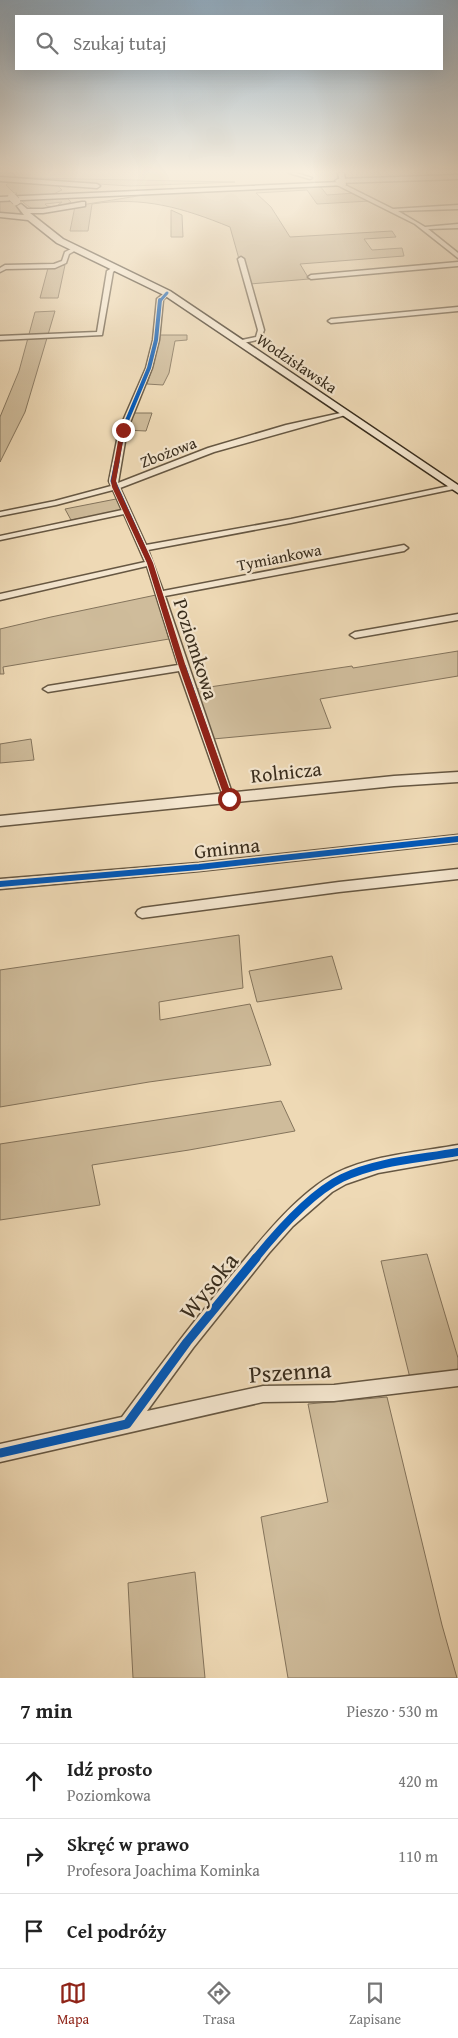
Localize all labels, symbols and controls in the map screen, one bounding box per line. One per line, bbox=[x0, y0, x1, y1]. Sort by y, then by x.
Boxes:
search box bbox=[15, 15, 443, 70]
icon: search bbox=[33, 29, 61, 57]
text: Szukaj tutaj bbox=[73, 29, 167, 57]
street label: Wodzisławska bbox=[252, 327, 343, 399]
route end bbox=[112, 419, 135, 442]
street label: Zbożowa bbox=[136, 430, 200, 474]
street label: Tymiankowa bbox=[235, 537, 324, 577]
street label: Poziomkowa bbox=[166, 594, 227, 704]
street label: Rolnicza bbox=[249, 753, 323, 790]
route start bbox=[218, 788, 241, 811]
street label: Gminna bbox=[193, 830, 262, 865]
street label: Wysoka bbox=[171, 1244, 247, 1327]
street label: Pszenna bbox=[248, 1351, 333, 1392]
text: 7 min bbox=[20, 1695, 72, 1726]
text: Pieszo · 530 m bbox=[346, 1699, 438, 1723]
text: Idź prosto bbox=[67, 1755, 152, 1783]
icon: ahead bbox=[20, 1767, 48, 1795]
text: 420 m bbox=[398, 1769, 438, 1793]
text: Poziomkowa bbox=[67, 1783, 151, 1807]
text: Skręć w prawo bbox=[67, 1830, 189, 1858]
icon: right bbox=[20, 1842, 48, 1870]
text: 110 m bbox=[398, 1844, 438, 1868]
text: Profesora Joachima Kominka bbox=[67, 1858, 260, 1882]
icon: arrive bbox=[20, 1917, 48, 1945]
text: Cel podróży bbox=[67, 1917, 167, 1945]
tab: Mapa bbox=[57, 1979, 89, 2029]
tab: Trasa bbox=[203, 1979, 235, 2029]
tab: Zapisane bbox=[349, 1979, 401, 2029]

